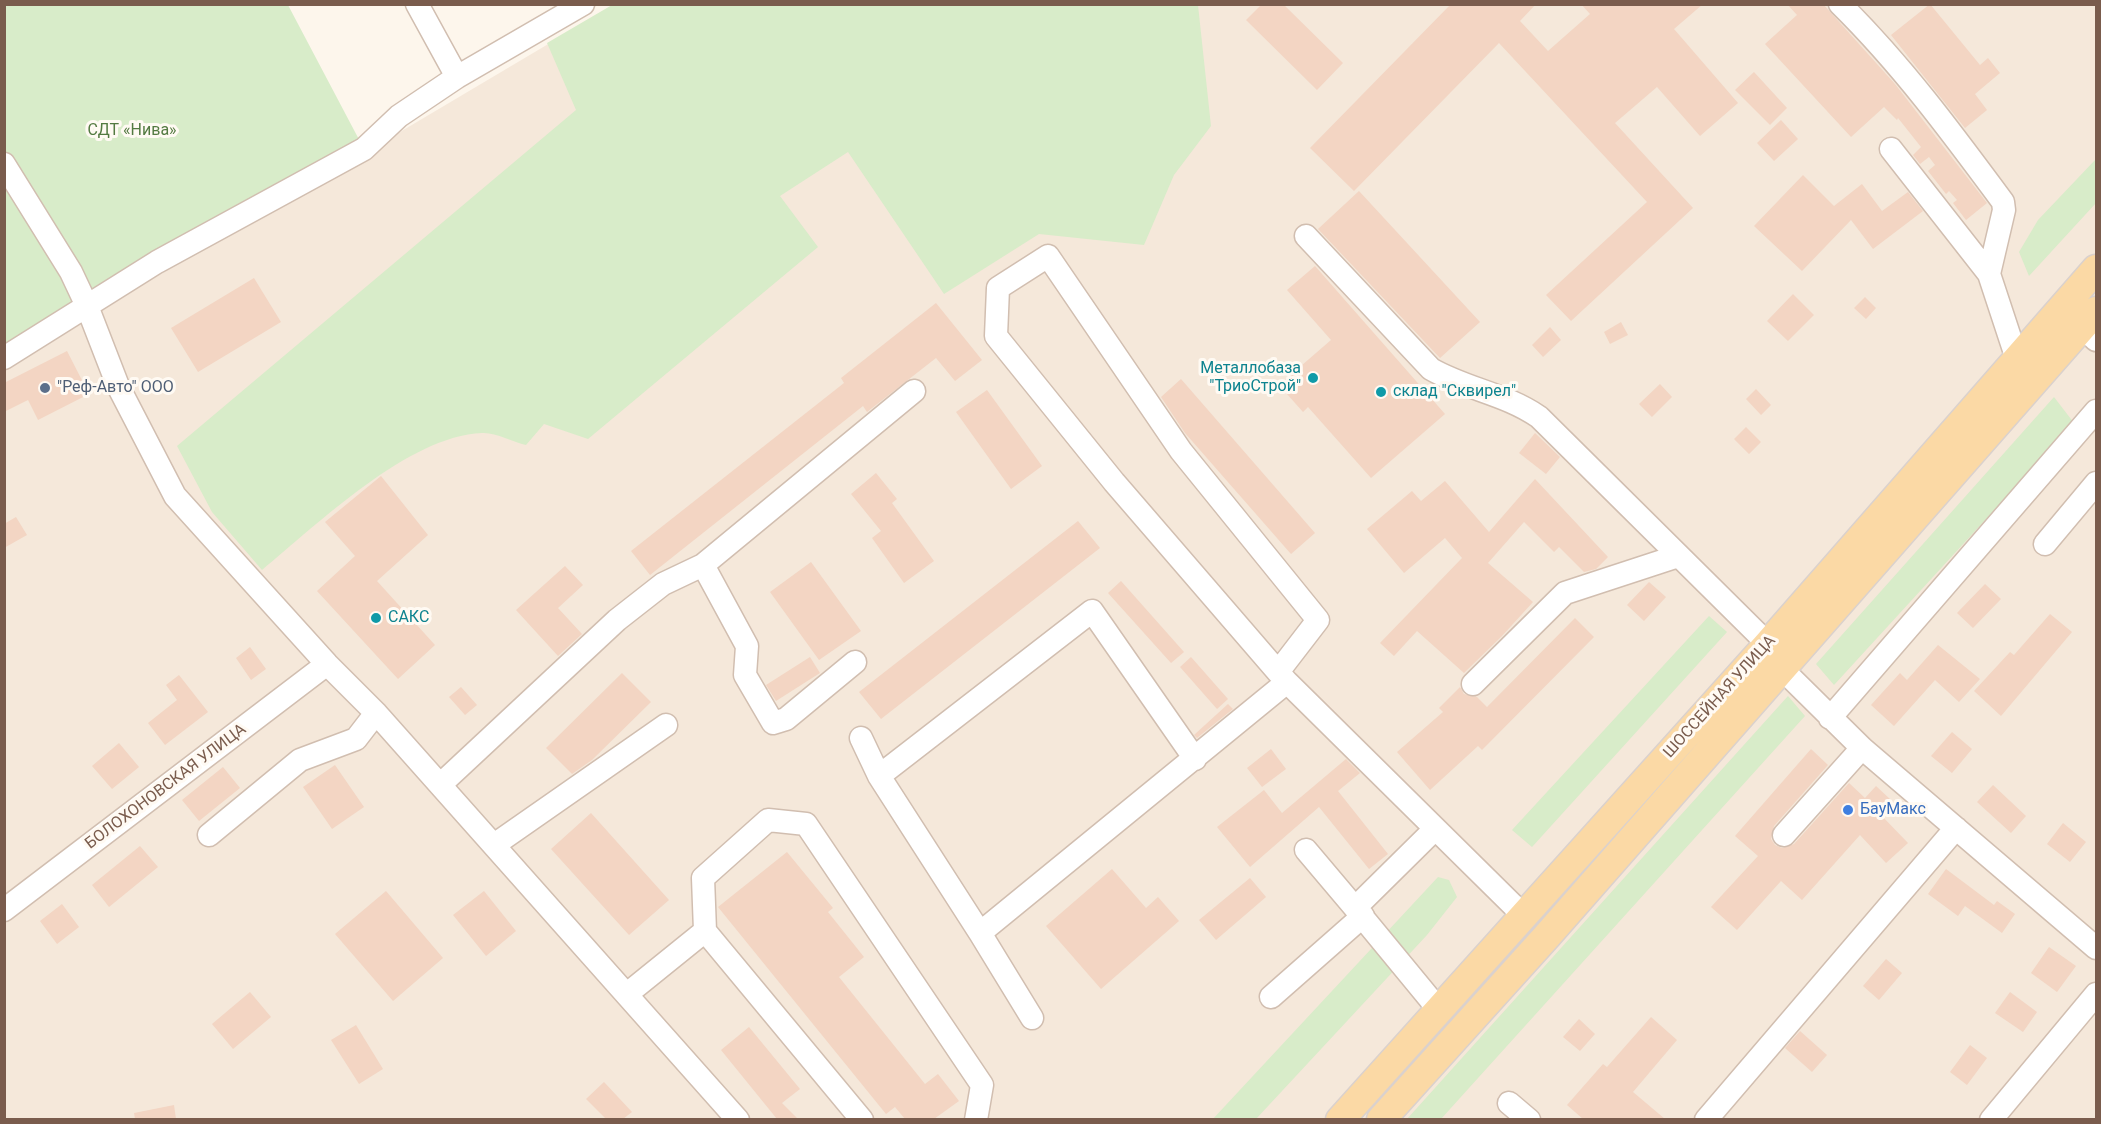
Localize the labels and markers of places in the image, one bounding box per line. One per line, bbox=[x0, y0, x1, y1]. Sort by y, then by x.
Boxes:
place label: Металлобаза "ТриоСтрой" bbox=[1200, 359, 1301, 397]
marker: Металлобаза "ТриоСтрой" bbox=[1306, 371, 1320, 385]
place label: "Реф-Авто" ООО bbox=[57, 378, 174, 398]
marker: "Реф-Авто" ООО bbox=[38, 381, 52, 395]
place label: склад "Сквирел" bbox=[1393, 382, 1516, 402]
marker: склад "Сквирел" bbox=[1374, 385, 1388, 399]
place label: САКС bbox=[388, 608, 429, 628]
marker: САКС bbox=[369, 611, 383, 625]
place label: БауМакс bbox=[1860, 800, 1926, 820]
marker: БауМакс bbox=[1841, 803, 1855, 817]

